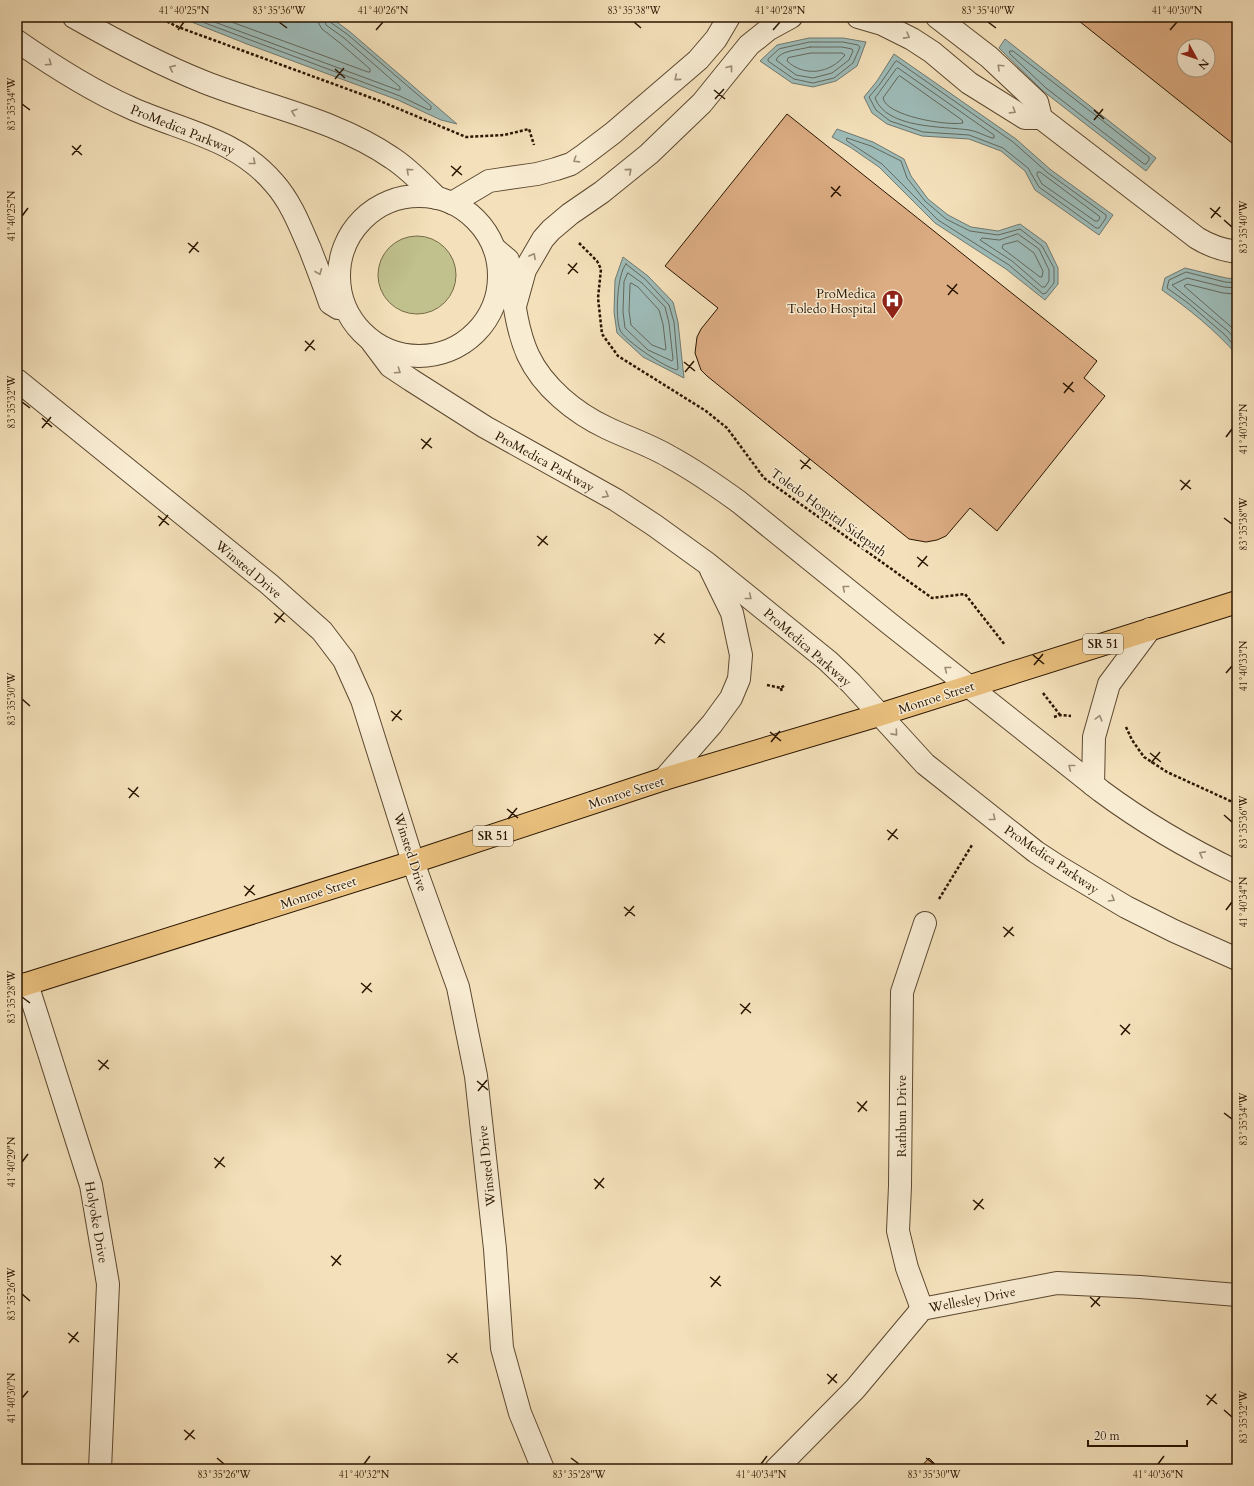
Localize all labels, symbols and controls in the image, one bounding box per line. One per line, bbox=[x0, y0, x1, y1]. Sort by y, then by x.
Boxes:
text: 41°40'25"N bbox=[159, 4, 210, 18]
text: 83°35'36"W bbox=[252, 4, 307, 18]
text: 41°40'26"N bbox=[358, 4, 409, 18]
text: 83°35'38"W bbox=[607, 4, 662, 18]
text: 41°40'28"N bbox=[755, 4, 806, 18]
text: 83°35'40"W bbox=[961, 4, 1016, 18]
text: 41°40'30"N bbox=[1152, 4, 1203, 18]
one-way arrow bbox=[903, 32, 910, 39]
north arrow bbox=[1176, 38, 1216, 78]
text: N bbox=[1194, 56, 1212, 73]
one-way arrow bbox=[45, 58, 52, 66]
one-way arrow bbox=[169, 65, 177, 73]
one-way arrow bbox=[997, 65, 1005, 72]
one-way arrow bbox=[725, 66, 732, 73]
one-way arrow bbox=[674, 74, 682, 81]
text: 83°35'34"W bbox=[5, 76, 19, 131]
street label: ProMedica Parkway bbox=[128, 101, 238, 159]
one-way arrow bbox=[1009, 106, 1016, 114]
one-way arrow bbox=[291, 108, 298, 117]
one-way arrow bbox=[573, 155, 580, 163]
one-way arrow bbox=[249, 158, 256, 165]
one-way arrow bbox=[624, 168, 631, 175]
one-way arrow bbox=[406, 169, 414, 176]
text: 41°40'25"N bbox=[5, 190, 19, 241]
text: 83°35'40"W bbox=[1237, 199, 1251, 254]
one-way arrow bbox=[528, 253, 535, 260]
one-way arrow bbox=[314, 269, 322, 276]
place label: ProMedica Toledo Hospital bbox=[787, 285, 877, 318]
hospital icon: ProMedica Toledo Hospital bbox=[879, 287, 905, 320]
one-way arrow bbox=[393, 366, 400, 373]
text: 83°35'32"W bbox=[5, 374, 19, 429]
text: 41°40'32"N bbox=[1237, 403, 1251, 454]
street label: ProMedica Parkway bbox=[492, 427, 598, 497]
street label: Toledo Hospital Sidepath bbox=[767, 465, 890, 561]
one-way arrow bbox=[602, 490, 609, 497]
text: 83°35'38"W bbox=[1237, 496, 1251, 551]
street label: Winsted Drive bbox=[211, 536, 285, 603]
one-way arrow bbox=[843, 586, 850, 593]
one-way arrow bbox=[744, 593, 752, 600]
street label: ProMedica Parkway bbox=[759, 605, 855, 691]
road number: SR 51 bbox=[1083, 634, 1123, 654]
text: 41°40'33"N bbox=[1237, 640, 1251, 691]
one-way arrow bbox=[944, 667, 951, 674]
text: 83°35'30"W bbox=[5, 671, 19, 726]
street label: Monroe Street bbox=[896, 677, 977, 719]
one-way arrow bbox=[1094, 715, 1103, 722]
one-way arrow bbox=[891, 728, 898, 735]
one-way arrow bbox=[1068, 765, 1075, 772]
street label: Monroe Street bbox=[586, 772, 667, 814]
text: 83°35'36"W bbox=[1237, 794, 1251, 849]
street label: Winsted Drive bbox=[389, 810, 431, 894]
one-way arrow bbox=[988, 814, 995, 821]
street label: ProMedica Parkway bbox=[1000, 821, 1103, 898]
road number: SR 51 bbox=[473, 826, 513, 846]
one-way arrow bbox=[1199, 852, 1206, 859]
street label: Monroe Street bbox=[278, 872, 359, 914]
text: 41°40'34"N bbox=[1237, 876, 1251, 927]
one-way arrow bbox=[1108, 895, 1115, 902]
text: 83°35'28"W bbox=[5, 969, 19, 1024]
street label: Rathbun Drive bbox=[893, 1075, 911, 1157]
text: 83°35'34"W bbox=[1237, 1091, 1251, 1146]
street label: Winsted Drive bbox=[474, 1124, 500, 1208]
text: 41°40'29"N bbox=[5, 1136, 19, 1187]
street label: Holyoke Drive bbox=[80, 1180, 112, 1265]
text: 83°35'26"W bbox=[5, 1266, 19, 1321]
street label: Wellesley Drive bbox=[926, 1283, 1017, 1317]
text: 41°40'30"N bbox=[5, 1372, 19, 1423]
text: 83°35'32"W bbox=[1237, 1389, 1251, 1444]
scale bar bbox=[1088, 1422, 1187, 1448]
text: 20 m bbox=[1094, 1428, 1121, 1444]
text: 83°35'26"W bbox=[197, 1468, 252, 1482]
text: 41°40'32"N bbox=[339, 1468, 390, 1482]
text: 83°35'28"W bbox=[552, 1468, 607, 1482]
text: 41°40'34"N bbox=[736, 1468, 787, 1482]
text: 83°35'30"W bbox=[907, 1468, 962, 1482]
text: 41°40'36"N bbox=[1133, 1468, 1184, 1482]

